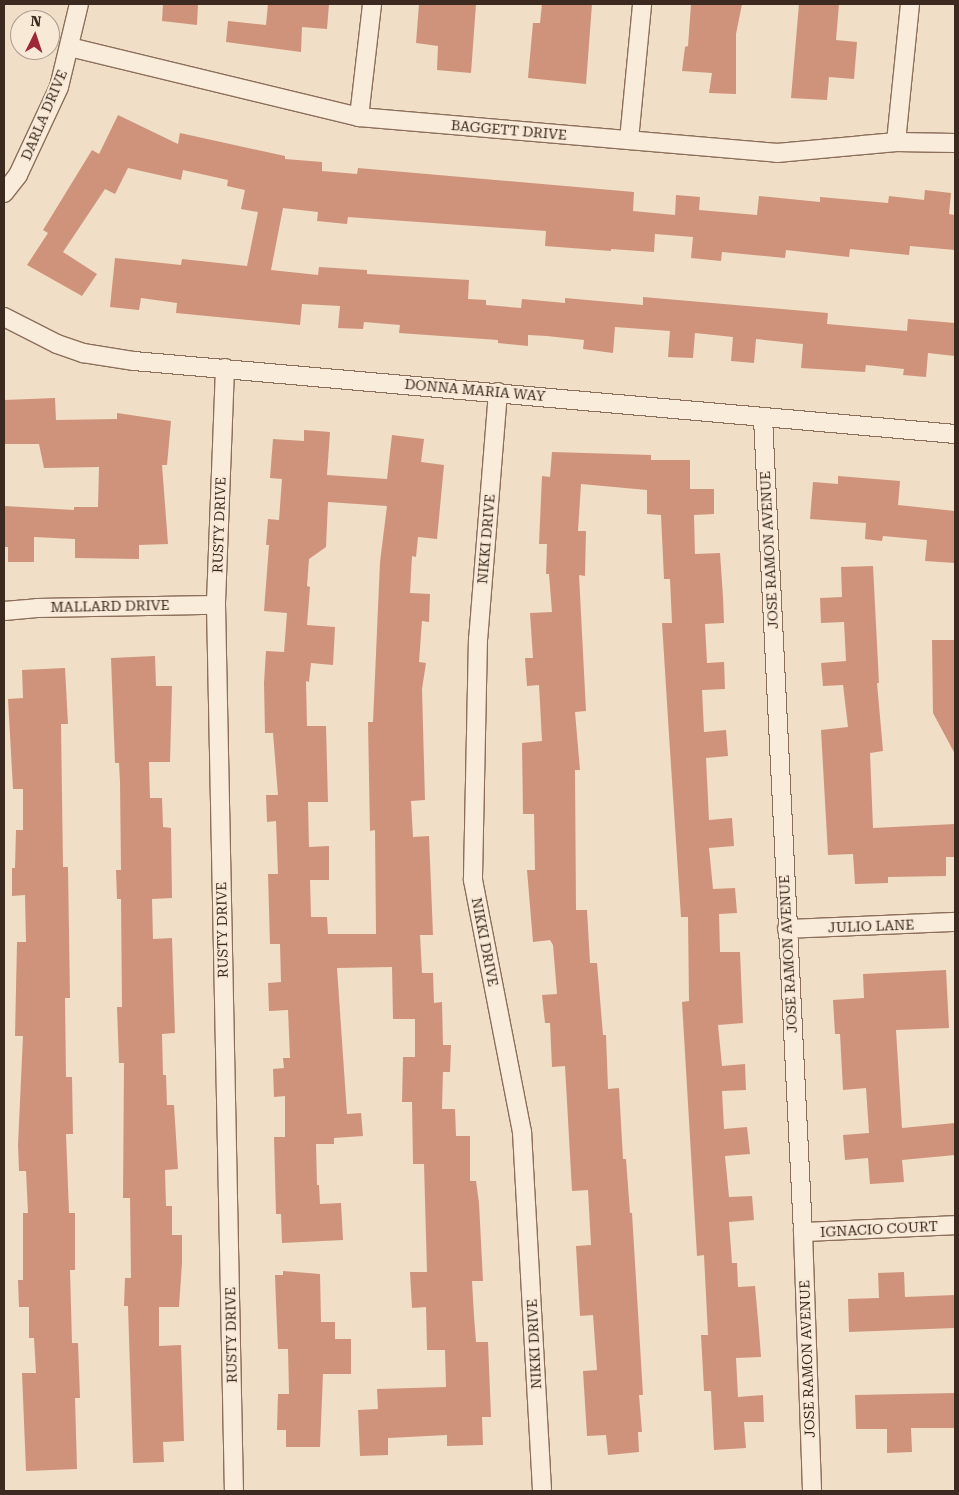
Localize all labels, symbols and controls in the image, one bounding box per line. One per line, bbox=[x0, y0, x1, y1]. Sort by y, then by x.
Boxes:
north arrow bbox=[10, 10, 60, 60]
text: N bbox=[30, 13, 42, 29]
street label: DARLA DRIVE bbox=[17, 67, 71, 163]
street label: BAGGETT DRIVE bbox=[450, 117, 568, 143]
street label: DONNA MARIA WAY bbox=[404, 375, 546, 405]
street label: JOSE RAMON AVENUE bbox=[756, 471, 782, 629]
street label: RUSTY DRIVE bbox=[209, 477, 229, 573]
street label: NIKKI DRIVE bbox=[474, 493, 498, 585]
street label: MALLARD DRIVE bbox=[50, 597, 170, 615]
street label: JOSE RAMON AVENUE bbox=[775, 875, 801, 1033]
street label: RUSTY DRIVE bbox=[213, 882, 231, 978]
street label: NIKKI DRIVE bbox=[468, 896, 502, 988]
street label: JULIO LANE bbox=[827, 916, 915, 936]
street label: IGNACIO COURT bbox=[820, 1218, 938, 1240]
street label: JOSE RAMON AVENUE bbox=[796, 1280, 818, 1438]
street label: RUSTY DRIVE bbox=[222, 1287, 240, 1383]
street label: NIKKI DRIVE bbox=[523, 1299, 545, 1389]

